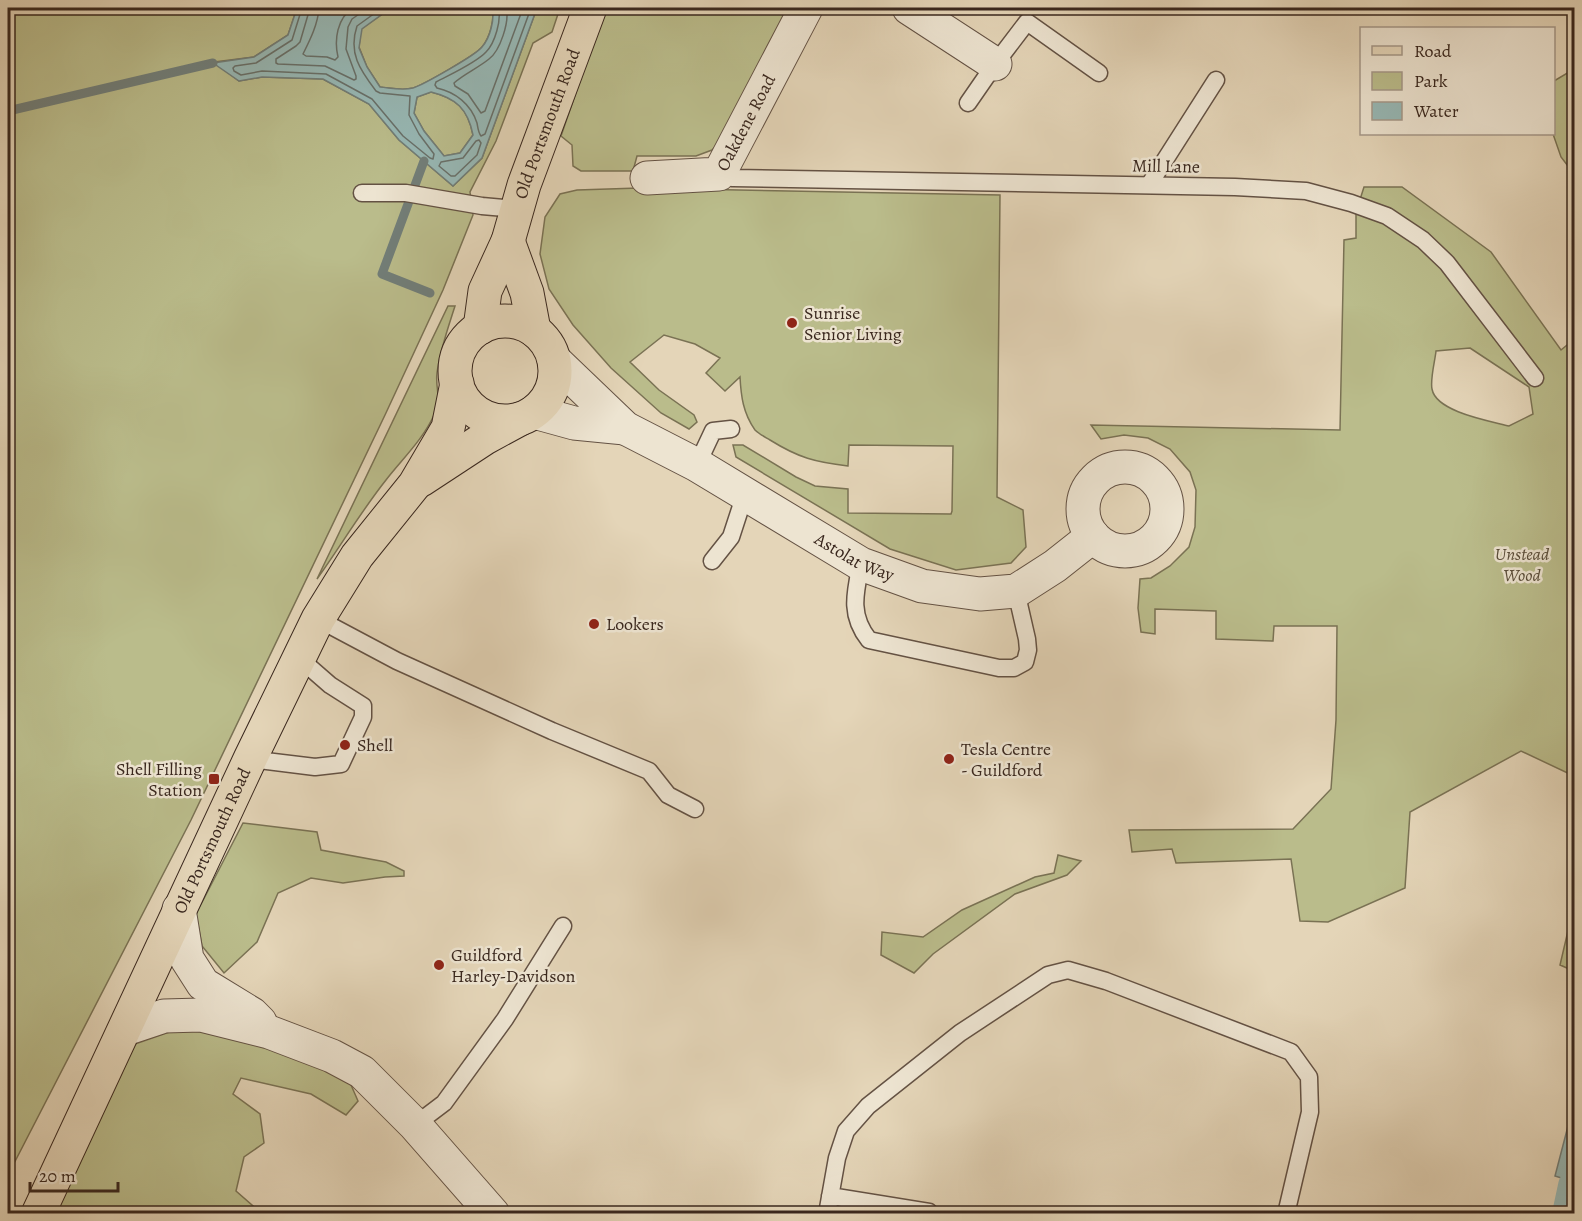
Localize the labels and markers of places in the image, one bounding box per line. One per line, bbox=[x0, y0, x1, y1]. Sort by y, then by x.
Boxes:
place label: Sunrise Senior Living bbox=[804, 301, 902, 346]
marker: Sunrise Senior Living bbox=[785, 316, 799, 330]
place label: Lookers bbox=[606, 612, 664, 636]
marker: Lookers bbox=[587, 617, 601, 631]
place label: Shell bbox=[357, 733, 393, 757]
place label: Tesla Centre - Guildford bbox=[961, 737, 1051, 782]
marker: Shell bbox=[338, 738, 352, 752]
marker: Tesla Centre - Guildford bbox=[942, 752, 956, 766]
place label: Shell Filling Station bbox=[116, 757, 202, 802]
marker: Shell Filling Station bbox=[207, 772, 221, 786]
place label: Guildford Harley-Davidson bbox=[451, 943, 575, 988]
marker: Guildford Harley-Davidson bbox=[432, 958, 446, 972]

